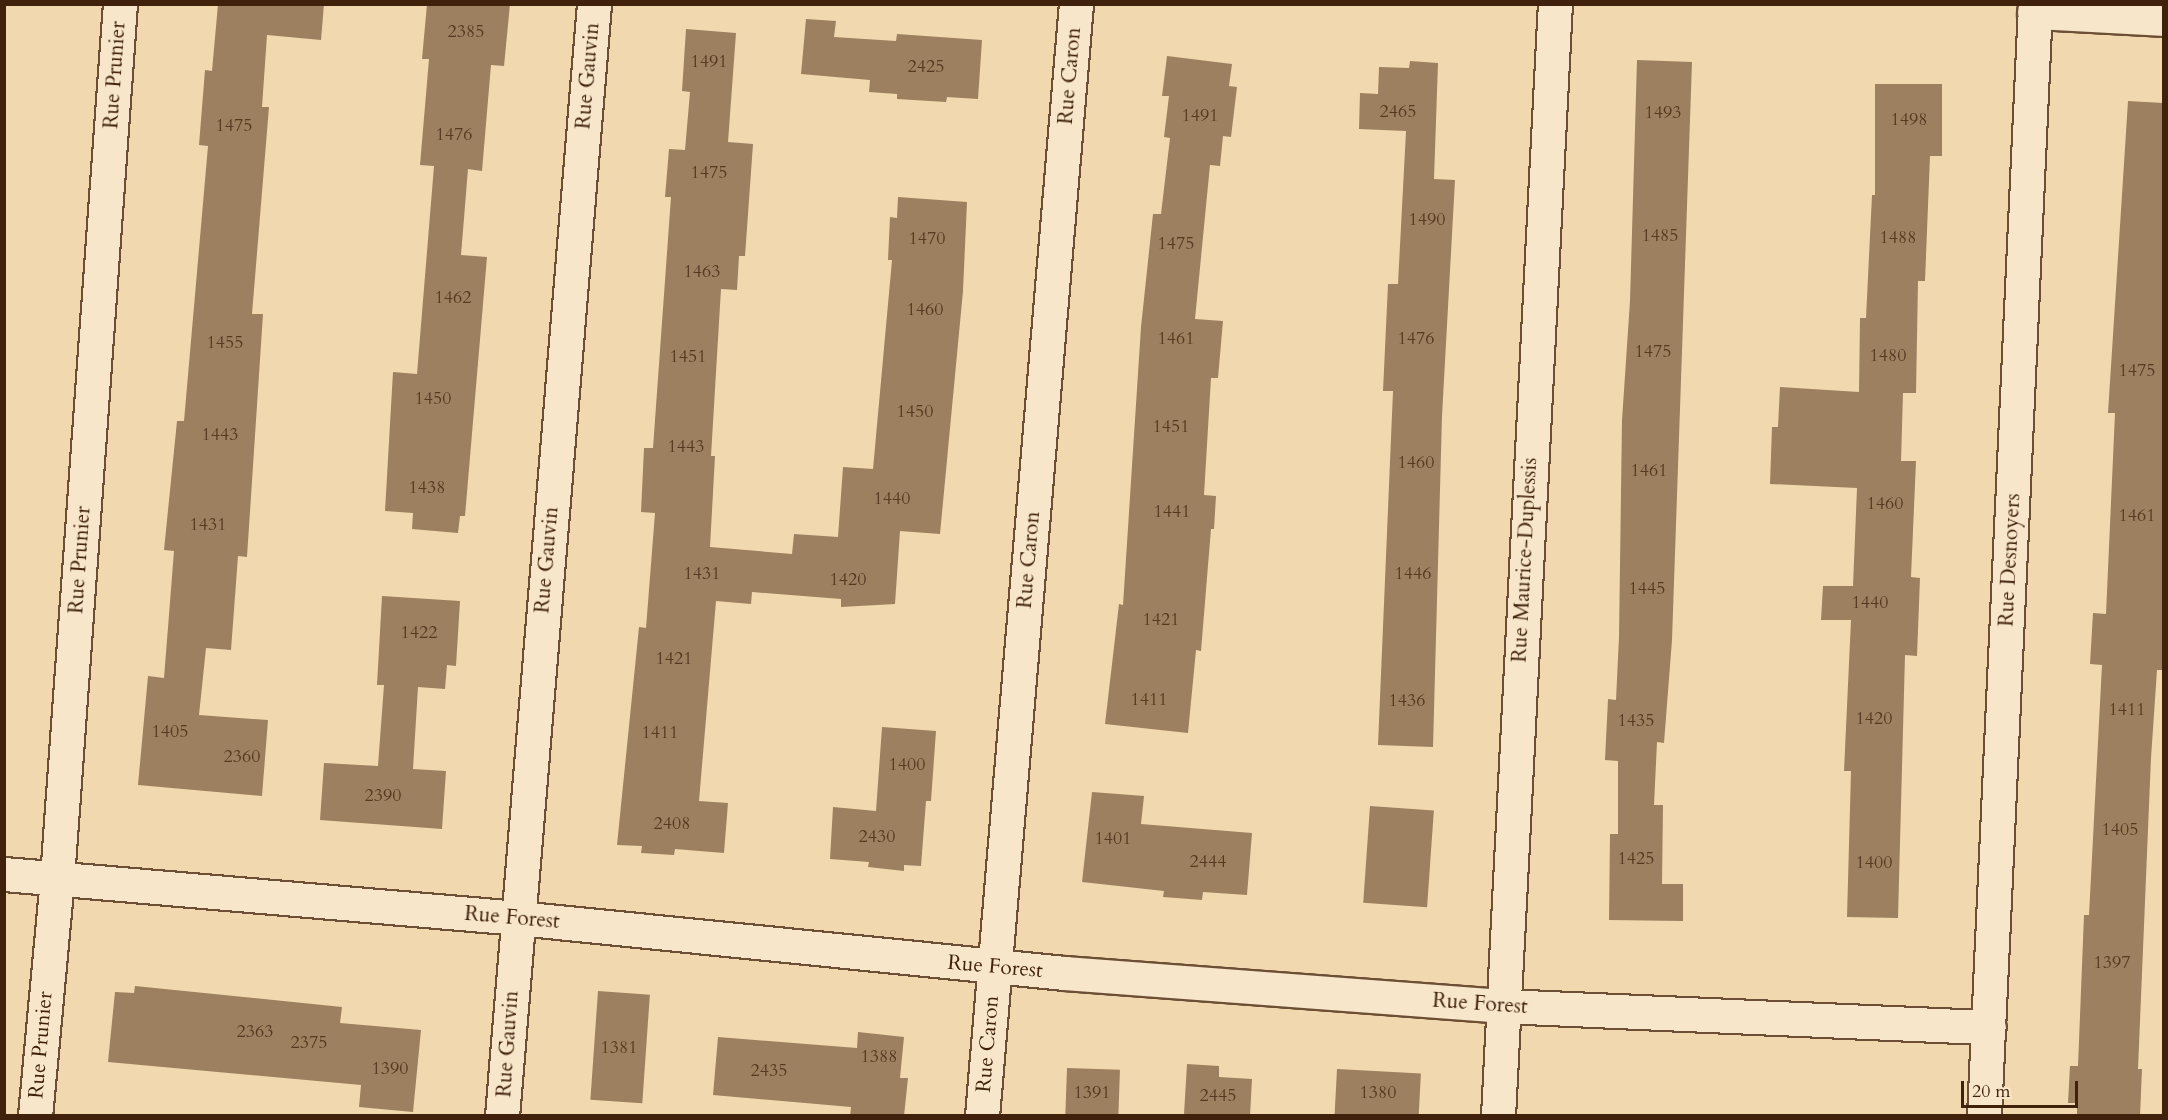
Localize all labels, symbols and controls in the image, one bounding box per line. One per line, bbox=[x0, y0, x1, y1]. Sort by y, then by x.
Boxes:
street label: Rue Prunier bbox=[99, 20, 131, 130]
house number: 2385 bbox=[448, 21, 484, 43]
street label: Rue Gauvin bbox=[571, 22, 605, 130]
street label: Rue Caron bbox=[1053, 26, 1087, 126]
house number: 1491 bbox=[691, 51, 727, 73]
house number: 2425 bbox=[908, 56, 944, 78]
house number: 2465 bbox=[1380, 101, 1416, 123]
house number: 1493 bbox=[1645, 102, 1681, 124]
house number: 1491 bbox=[1182, 105, 1218, 127]
house number: 1498 bbox=[1891, 109, 1927, 131]
house number: 1475 bbox=[216, 115, 252, 137]
house number: 1476 bbox=[436, 124, 472, 146]
house number: 1475 bbox=[691, 162, 727, 184]
house number: 1490 bbox=[1409, 209, 1445, 231]
house number: 1485 bbox=[1642, 225, 1678, 247]
house number: 1488 bbox=[1880, 227, 1916, 249]
house number: 1470 bbox=[909, 228, 945, 250]
house number: 1475 bbox=[1158, 233, 1194, 255]
house number: 1463 bbox=[684, 261, 720, 283]
house number: 1462 bbox=[435, 287, 471, 309]
house number: 1460 bbox=[907, 299, 943, 321]
house number: 1461 bbox=[1158, 328, 1194, 350]
house number: 1476 bbox=[1398, 328, 1434, 350]
house number: 1455 bbox=[207, 332, 243, 354]
house number: 1475 bbox=[1635, 341, 1671, 363]
house number: 1480 bbox=[1870, 345, 1906, 367]
house number: 1451 bbox=[670, 346, 706, 368]
house number: 1475 bbox=[2119, 360, 2155, 382]
house number: 1450 bbox=[415, 388, 451, 410]
house number: 1450 bbox=[897, 401, 933, 423]
house number: 1451 bbox=[1153, 416, 1189, 438]
house number: 1443 bbox=[202, 424, 238, 446]
house number: 1443 bbox=[668, 436, 704, 458]
house number: 1460 bbox=[1398, 452, 1434, 474]
street label: Rue Maurice-Duplessis bbox=[1507, 457, 1543, 663]
house number: 1461 bbox=[1631, 460, 1667, 482]
house number: 1438 bbox=[409, 477, 445, 499]
house number: 1440 bbox=[874, 488, 910, 510]
house number: 1460 bbox=[1867, 493, 1903, 515]
street label: Rue Desnoyers bbox=[1994, 493, 2026, 627]
house number: 1441 bbox=[1154, 501, 1190, 523]
street label: Rue Prunier bbox=[64, 505, 96, 615]
house number: 1461 bbox=[2119, 505, 2155, 527]
street label: Rue Gauvin bbox=[530, 506, 564, 614]
street label: Rue Caron bbox=[1012, 510, 1046, 610]
house number: 1431 bbox=[190, 514, 226, 536]
house number: 1431 bbox=[684, 563, 720, 585]
house number: 1446 bbox=[1395, 563, 1431, 585]
house number: 1420 bbox=[830, 569, 866, 591]
house number: 1445 bbox=[1629, 578, 1665, 600]
house number: 1440 bbox=[1852, 592, 1888, 614]
house number: 1421 bbox=[1143, 609, 1179, 631]
house number: 1422 bbox=[401, 622, 437, 644]
house number: 1421 bbox=[656, 648, 692, 670]
house number: 1411 bbox=[1131, 689, 1167, 711]
house number: 1436 bbox=[1389, 690, 1425, 712]
house number: 1411 bbox=[2109, 699, 2145, 721]
house number: 1420 bbox=[1856, 708, 1892, 730]
house number: 1435 bbox=[1618, 710, 1654, 732]
house number: 1405 bbox=[152, 721, 188, 743]
house number: 1411 bbox=[642, 722, 678, 744]
house number: 2360 bbox=[224, 746, 260, 768]
house number: 1400 bbox=[889, 754, 925, 776]
house number: 2390 bbox=[365, 785, 401, 807]
house number: 2408 bbox=[654, 813, 690, 835]
house number: 1405 bbox=[2102, 819, 2138, 841]
house number: 2430 bbox=[859, 826, 895, 848]
house number: 1401 bbox=[1095, 828, 1131, 850]
house number: 1425 bbox=[1618, 848, 1654, 870]
house number: 2444 bbox=[1190, 851, 1226, 873]
house number: 1400 bbox=[1856, 852, 1892, 874]
street label: Rue Forest bbox=[463, 901, 561, 935]
street label: Rue Forest bbox=[946, 950, 1044, 984]
house number: 1397 bbox=[2094, 952, 2130, 974]
street label: Rue Forest bbox=[1432, 988, 1528, 1020]
street label: Rue Prunier bbox=[24, 990, 58, 1100]
street label: Rue Gauvin bbox=[492, 990, 524, 1098]
street label: Rue Caron bbox=[971, 994, 1005, 1094]
house number: 2363 bbox=[237, 1021, 273, 1043]
house number: 2375 bbox=[291, 1032, 327, 1054]
house number: 1381 bbox=[601, 1037, 637, 1059]
house number: 1388 bbox=[861, 1046, 897, 1068]
house number: 1390 bbox=[372, 1058, 408, 1080]
house number: 2435 bbox=[751, 1060, 787, 1082]
scale bar bbox=[1964, 1069, 2081, 1107]
text: 20 m bbox=[1972, 1079, 2011, 1104]
house number: 1391 bbox=[1074, 1082, 1110, 1104]
house number: 1380 bbox=[1360, 1082, 1396, 1104]
house number: 2445 bbox=[1200, 1085, 1236, 1107]

